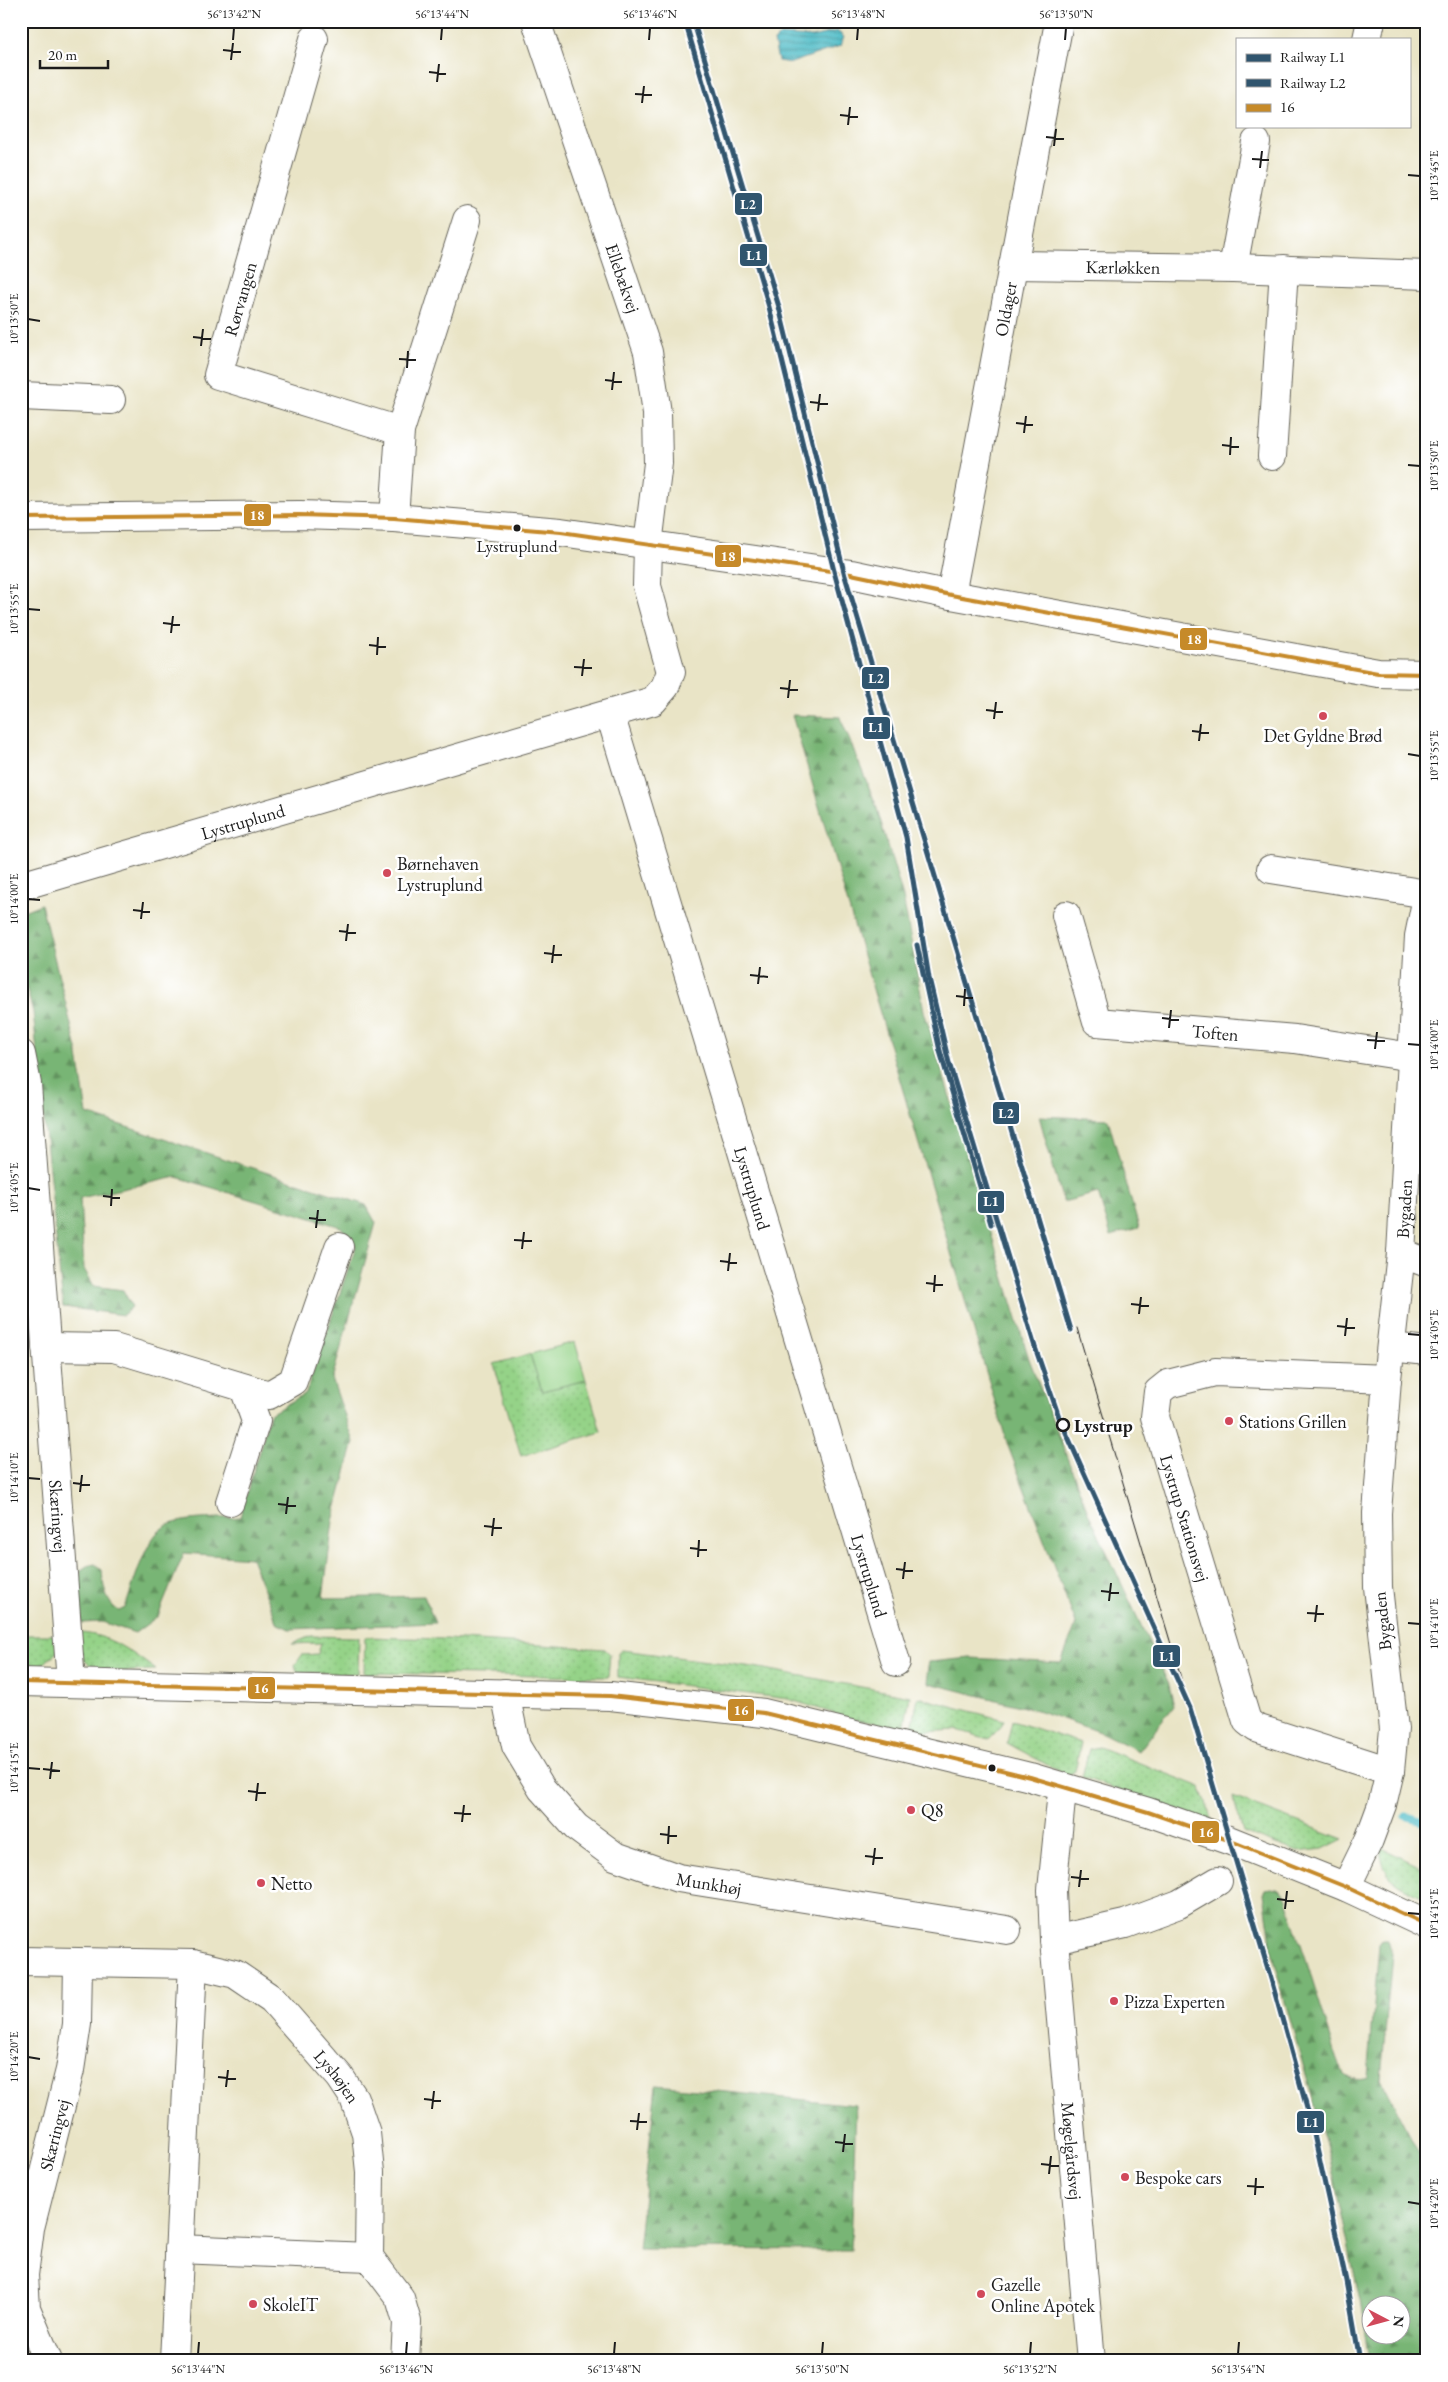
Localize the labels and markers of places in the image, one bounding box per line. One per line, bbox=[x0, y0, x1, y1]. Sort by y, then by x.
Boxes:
marker: Lystruplund bbox=[512, 523, 522, 533]
place label: Lystruplund bbox=[476, 535, 558, 557]
marker: Det Gyldne Brød bbox=[1317, 710, 1329, 722]
place label: Det Gyldne Brød bbox=[1264, 724, 1383, 747]
place label: Børnehaven Lystruplund bbox=[397, 852, 484, 896]
marker: Børnehaven Lystruplund bbox=[381, 867, 393, 879]
place label: Stations Grillen bbox=[1239, 1410, 1347, 1433]
place label: Lystrup bbox=[1074, 1414, 1133, 1437]
marker: Stations Grillen bbox=[1223, 1415, 1235, 1427]
marker: Lystrup bbox=[1056, 1418, 1070, 1432]
unlabelled marker bbox=[987, 1763, 997, 1773]
place label: Q8 bbox=[921, 1799, 943, 1822]
marker: Q8 bbox=[905, 1804, 917, 1816]
place label: Netto bbox=[271, 1872, 313, 1895]
marker: Netto bbox=[255, 1877, 267, 1889]
place label: Pizza Experten bbox=[1124, 1990, 1226, 2013]
marker: Pizza Experten bbox=[1108, 1995, 1120, 2007]
place label: Bespoke cars bbox=[1135, 2166, 1222, 2189]
marker: Bespoke cars bbox=[1119, 2171, 1131, 2183]
place label: Gazelle Online Apotek bbox=[991, 2273, 1095, 2317]
marker: Gazelle Online Apotek bbox=[975, 2288, 987, 2300]
place label: SkoleIT bbox=[263, 2293, 319, 2316]
marker: SkoleIT bbox=[247, 2298, 259, 2310]

